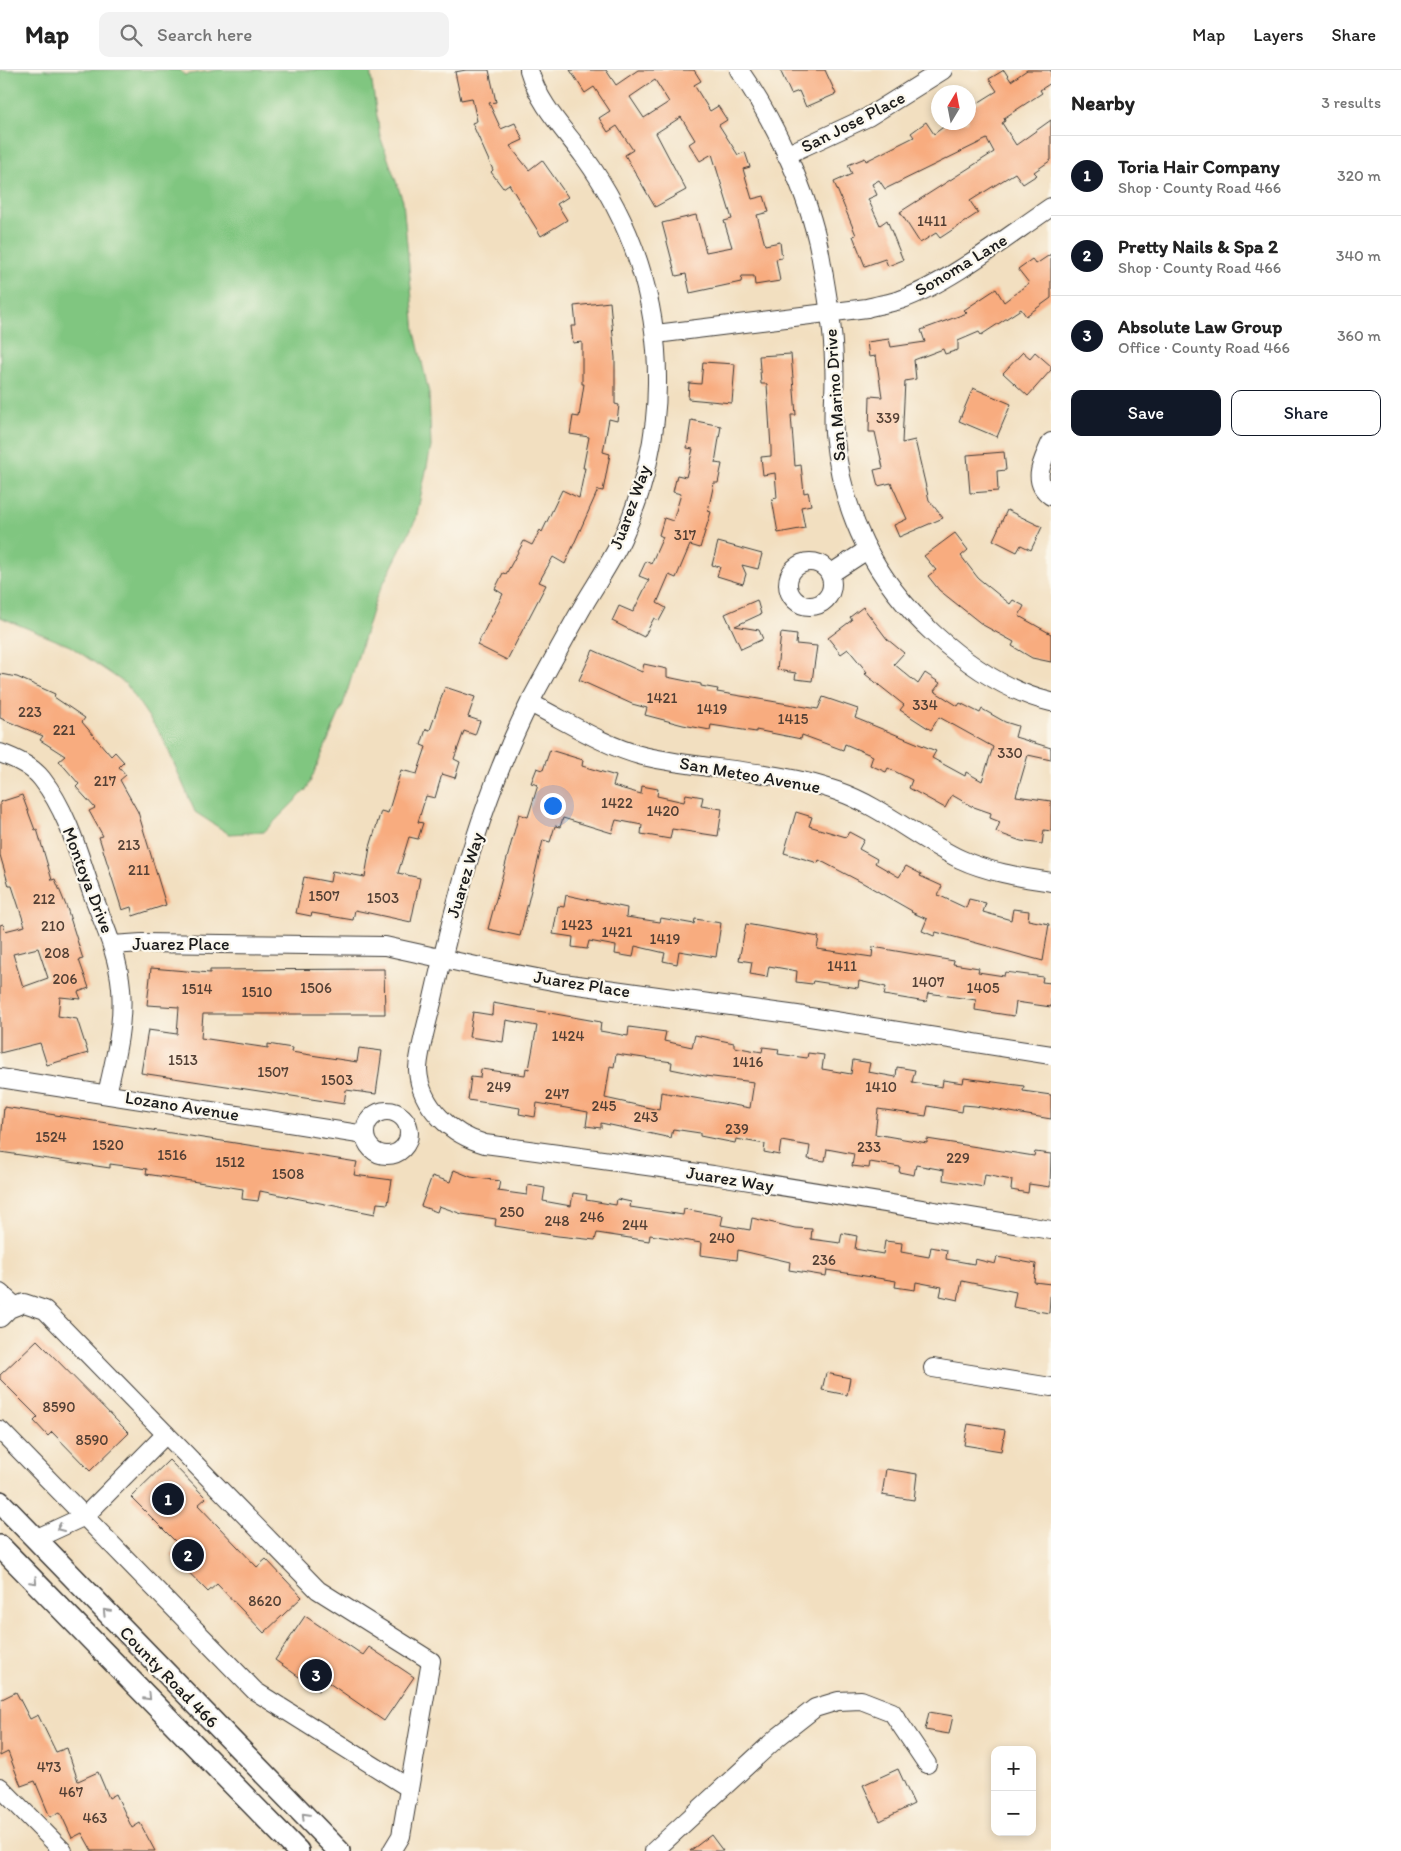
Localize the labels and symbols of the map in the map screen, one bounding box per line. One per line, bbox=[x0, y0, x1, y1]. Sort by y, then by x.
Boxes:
north arrow bbox=[931, 85, 976, 130]
street label: San Jose Place bbox=[797, 86, 909, 158]
house number: 1411 bbox=[917, 212, 947, 230]
street label: Sonoma Lane bbox=[911, 229, 1011, 301]
street label: San Marino Drive bbox=[819, 328, 851, 462]
house number: 339 bbox=[876, 409, 900, 427]
street label: Juarez Way bbox=[605, 461, 656, 552]
house number: 317 bbox=[674, 526, 697, 544]
house number: 1421 bbox=[647, 689, 677, 707]
house number: 334 bbox=[912, 696, 938, 714]
house number: 1419 bbox=[697, 700, 728, 718]
house number: 223 bbox=[18, 703, 42, 721]
house number: 1415 bbox=[778, 710, 809, 728]
house number: 221 bbox=[53, 721, 75, 739]
house number: 330 bbox=[997, 744, 1023, 762]
street label: San Meteo Avenue bbox=[678, 752, 822, 798]
house number: 217 bbox=[94, 772, 117, 790]
your location bbox=[540, 793, 566, 819]
house number: 1422 bbox=[601, 794, 633, 812]
house number: 1420 bbox=[646, 802, 680, 820]
street label: Montoya Drive bbox=[58, 824, 118, 936]
street label: Juarez Way bbox=[442, 829, 489, 920]
house number: 213 bbox=[117, 836, 141, 854]
house number: 211 bbox=[128, 861, 150, 879]
house number: 1507 bbox=[308, 887, 340, 905]
house number: 1503 bbox=[367, 889, 399, 907]
house number: 212 bbox=[33, 890, 55, 908]
house number: 1423 bbox=[561, 916, 593, 934]
house number: 210 bbox=[41, 917, 65, 935]
house number: 1421 bbox=[602, 923, 632, 941]
house number: 1419 bbox=[650, 930, 681, 948]
street label: Juarez Place bbox=[132, 933, 230, 955]
house number: 208 bbox=[44, 944, 70, 962]
house number: 1411 bbox=[827, 957, 857, 975]
street label: Juarez Place bbox=[532, 966, 632, 1002]
house number: 206 bbox=[52, 970, 78, 988]
house number: 1407 bbox=[912, 973, 945, 991]
house number: 1506 bbox=[300, 979, 332, 997]
house number: 1405 bbox=[966, 979, 1000, 997]
house number: 1514 bbox=[182, 980, 212, 998]
house number: 1510 bbox=[241, 983, 273, 1001]
house number: 1424 bbox=[552, 1027, 584, 1045]
house number: 1513 bbox=[168, 1051, 198, 1069]
house number: 1416 bbox=[733, 1053, 763, 1071]
house number: 1507 bbox=[257, 1063, 289, 1081]
house number: 1503 bbox=[321, 1071, 353, 1089]
house number: 249 bbox=[487, 1078, 512, 1096]
house number: 1410 bbox=[865, 1078, 897, 1096]
house number: 247 bbox=[545, 1085, 570, 1103]
street label: Lozano Avenue bbox=[123, 1086, 241, 1126]
house number: 245 bbox=[592, 1097, 617, 1115]
house number: 243 bbox=[633, 1108, 659, 1126]
house number: 239 bbox=[725, 1120, 749, 1138]
house number: 1524 bbox=[35, 1128, 67, 1146]
house number: 1520 bbox=[92, 1136, 124, 1154]
house number: 233 bbox=[857, 1138, 881, 1156]
house number: 1516 bbox=[157, 1146, 187, 1164]
house number: 229 bbox=[946, 1149, 970, 1167]
house number: 1512 bbox=[215, 1153, 245, 1171]
street label: Juarez Way bbox=[685, 1161, 776, 1197]
house number: 1508 bbox=[272, 1165, 304, 1183]
house number: 250 bbox=[499, 1203, 525, 1221]
house number: 246 bbox=[580, 1208, 604, 1226]
house number: 248 bbox=[544, 1212, 570, 1230]
house number: 244 bbox=[622, 1216, 648, 1234]
house number: 240 bbox=[709, 1229, 735, 1247]
house number: 236 bbox=[812, 1251, 836, 1269]
house number: 8590 bbox=[42, 1398, 76, 1416]
house number: 8590 bbox=[75, 1431, 109, 1449]
pin: 1 bbox=[152, 1480, 184, 1518]
one-way arrow bbox=[56, 1521, 65, 1532]
pin: 2 bbox=[172, 1536, 204, 1574]
one-way arrow bbox=[28, 1575, 37, 1584]
house number: 8620 bbox=[248, 1592, 282, 1610]
one-way arrow bbox=[103, 1608, 112, 1617]
street label: County Road 466 bbox=[115, 1621, 223, 1733]
pin: 3 bbox=[300, 1656, 332, 1694]
one-way arrow bbox=[142, 1692, 151, 1701]
house number: 473 bbox=[37, 1758, 61, 1776]
house number: 467 bbox=[59, 1783, 84, 1801]
house number: 463 bbox=[82, 1809, 108, 1827]
one-way arrow bbox=[302, 1813, 311, 1822]

